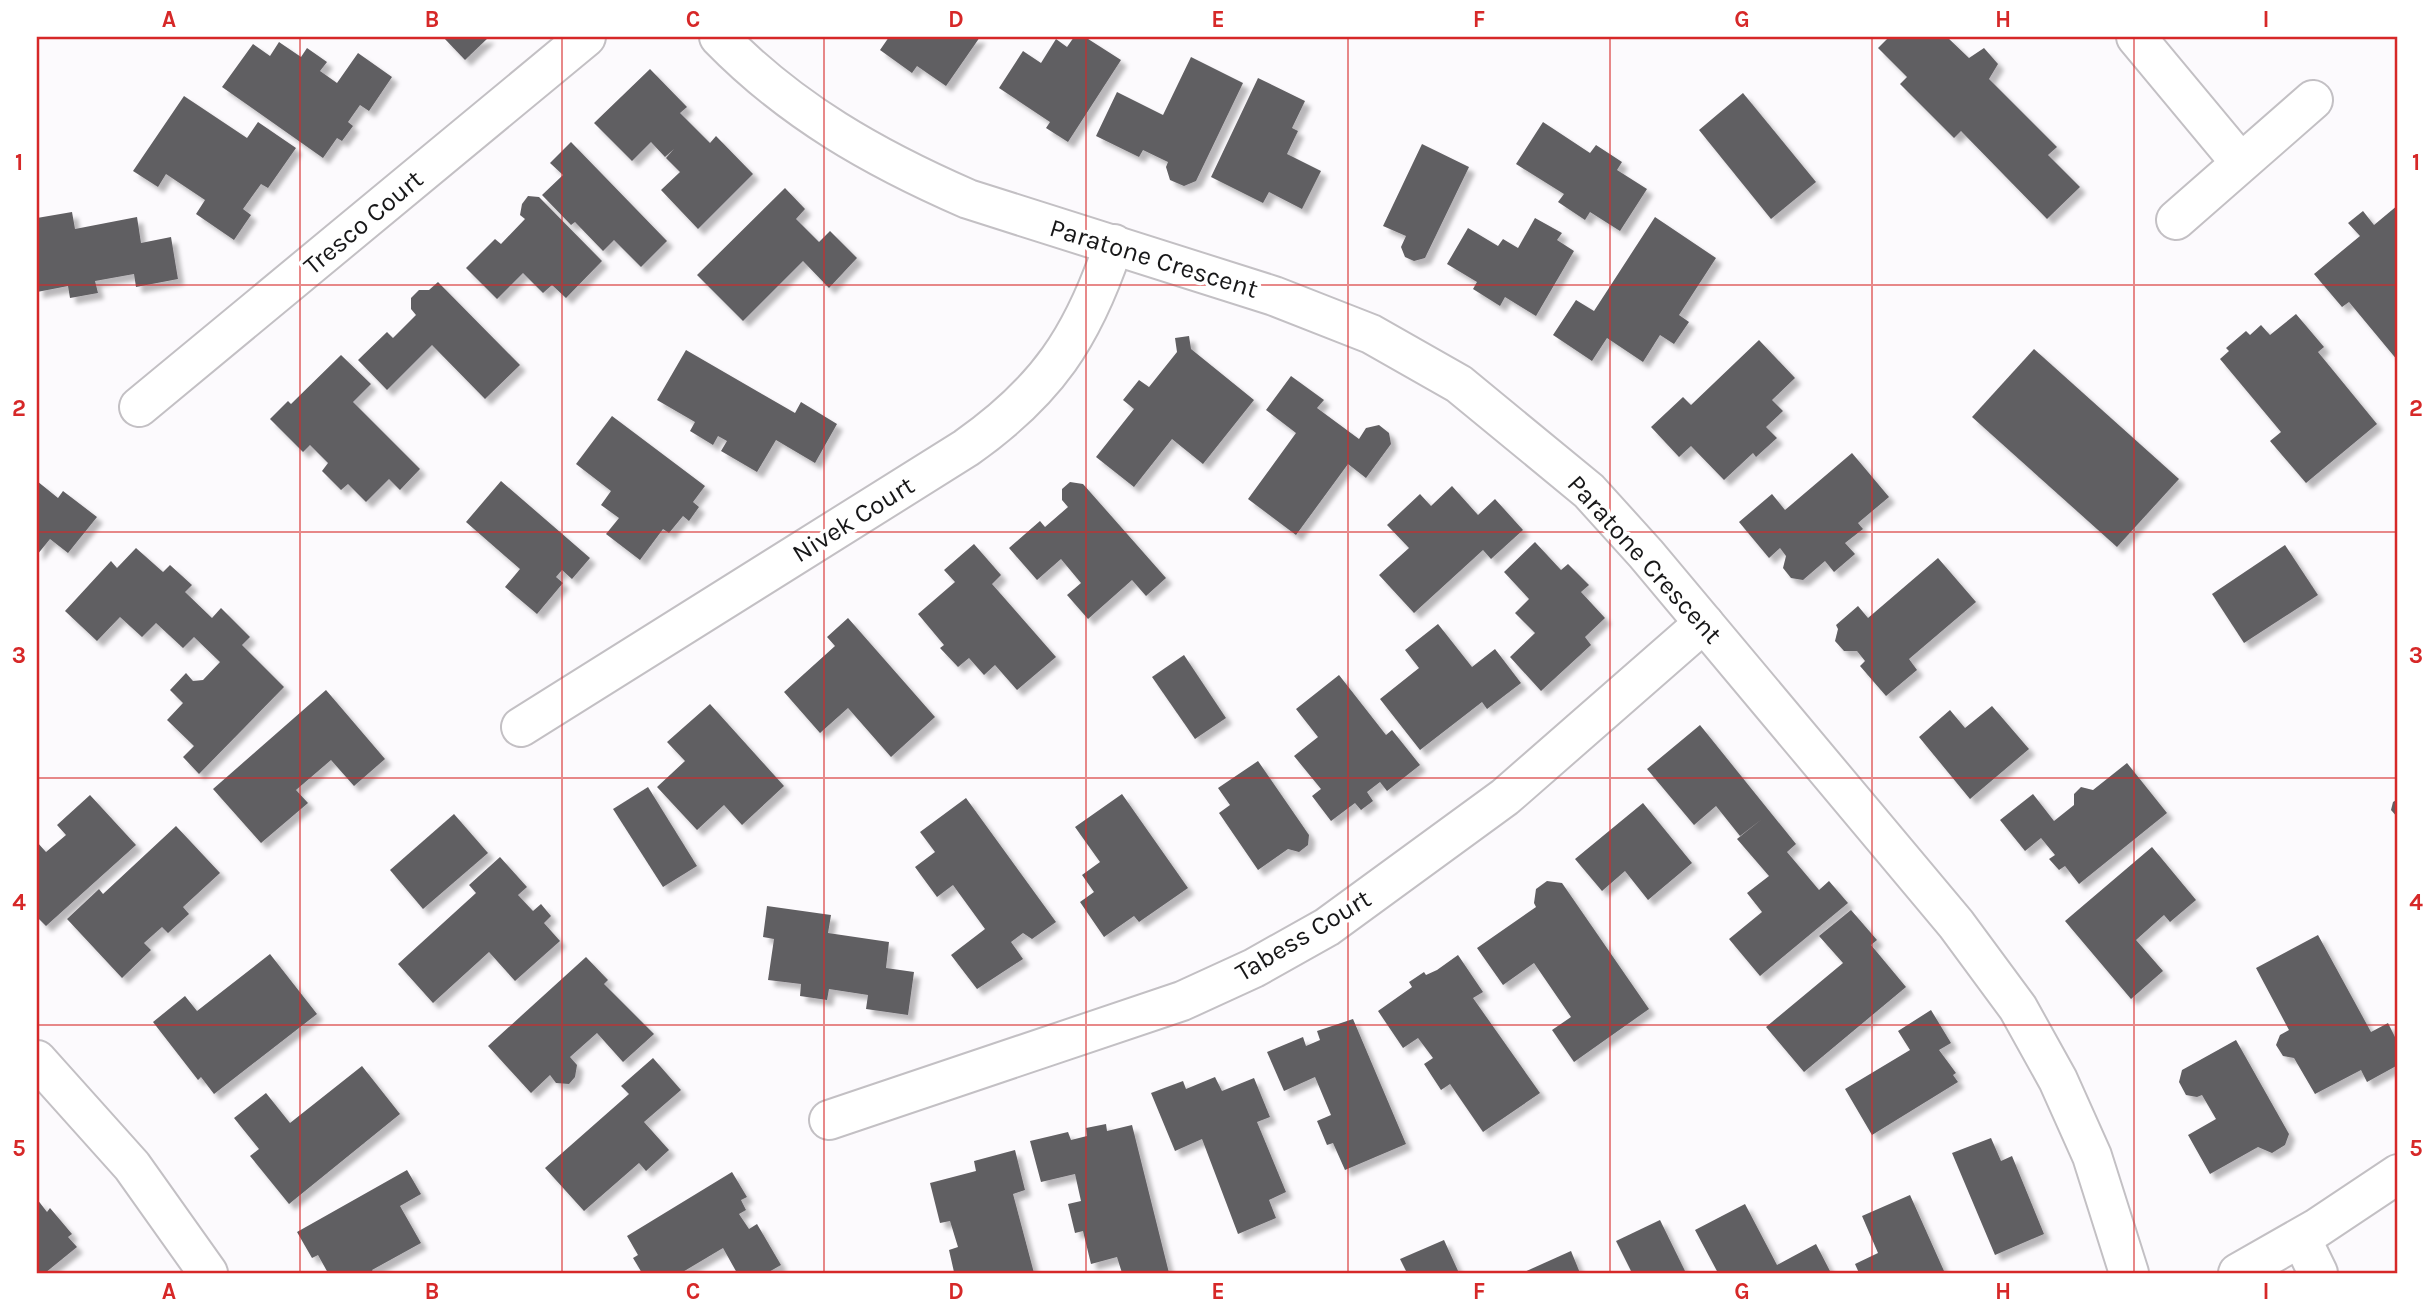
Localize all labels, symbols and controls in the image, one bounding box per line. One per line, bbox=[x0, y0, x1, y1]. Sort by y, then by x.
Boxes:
text: A bbox=[162, 6, 176, 33]
text: B bbox=[425, 6, 439, 33]
text: C bbox=[686, 6, 700, 33]
text: D bbox=[948, 6, 964, 33]
text: E bbox=[1211, 6, 1225, 33]
text: F bbox=[1473, 6, 1485, 33]
text: G bbox=[1734, 6, 1750, 33]
text: H bbox=[1995, 6, 2011, 33]
text: I bbox=[2262, 6, 2270, 33]
text: 1 bbox=[15, 149, 23, 176]
text: 1 bbox=[2412, 149, 2420, 176]
street label: Tresco Court bbox=[297, 163, 430, 281]
street label: Paratone Crescent bbox=[1046, 212, 1262, 305]
text: 2 bbox=[12, 395, 26, 422]
text: 2 bbox=[2409, 395, 2423, 422]
street label: Paratone Crescent bbox=[1561, 469, 1729, 650]
street label: Nivek Court bbox=[787, 470, 920, 569]
text: 3 bbox=[12, 642, 26, 669]
text: 3 bbox=[2409, 642, 2423, 669]
street label: Tabess Court bbox=[1230, 883, 1377, 988]
text: 4 bbox=[12, 889, 26, 916]
text: 4 bbox=[2409, 889, 2423, 916]
text: 5 bbox=[12, 1135, 26, 1162]
text: 5 bbox=[2409, 1135, 2423, 1162]
text: A bbox=[162, 1278, 176, 1305]
text: B bbox=[425, 1278, 439, 1305]
text: C bbox=[686, 1278, 700, 1305]
text: D bbox=[948, 1278, 964, 1305]
text: E bbox=[1211, 1278, 1225, 1305]
text: F bbox=[1473, 1278, 1485, 1305]
text: G bbox=[1734, 1278, 1750, 1305]
text: H bbox=[1995, 1278, 2011, 1305]
text: I bbox=[2262, 1278, 2270, 1305]

